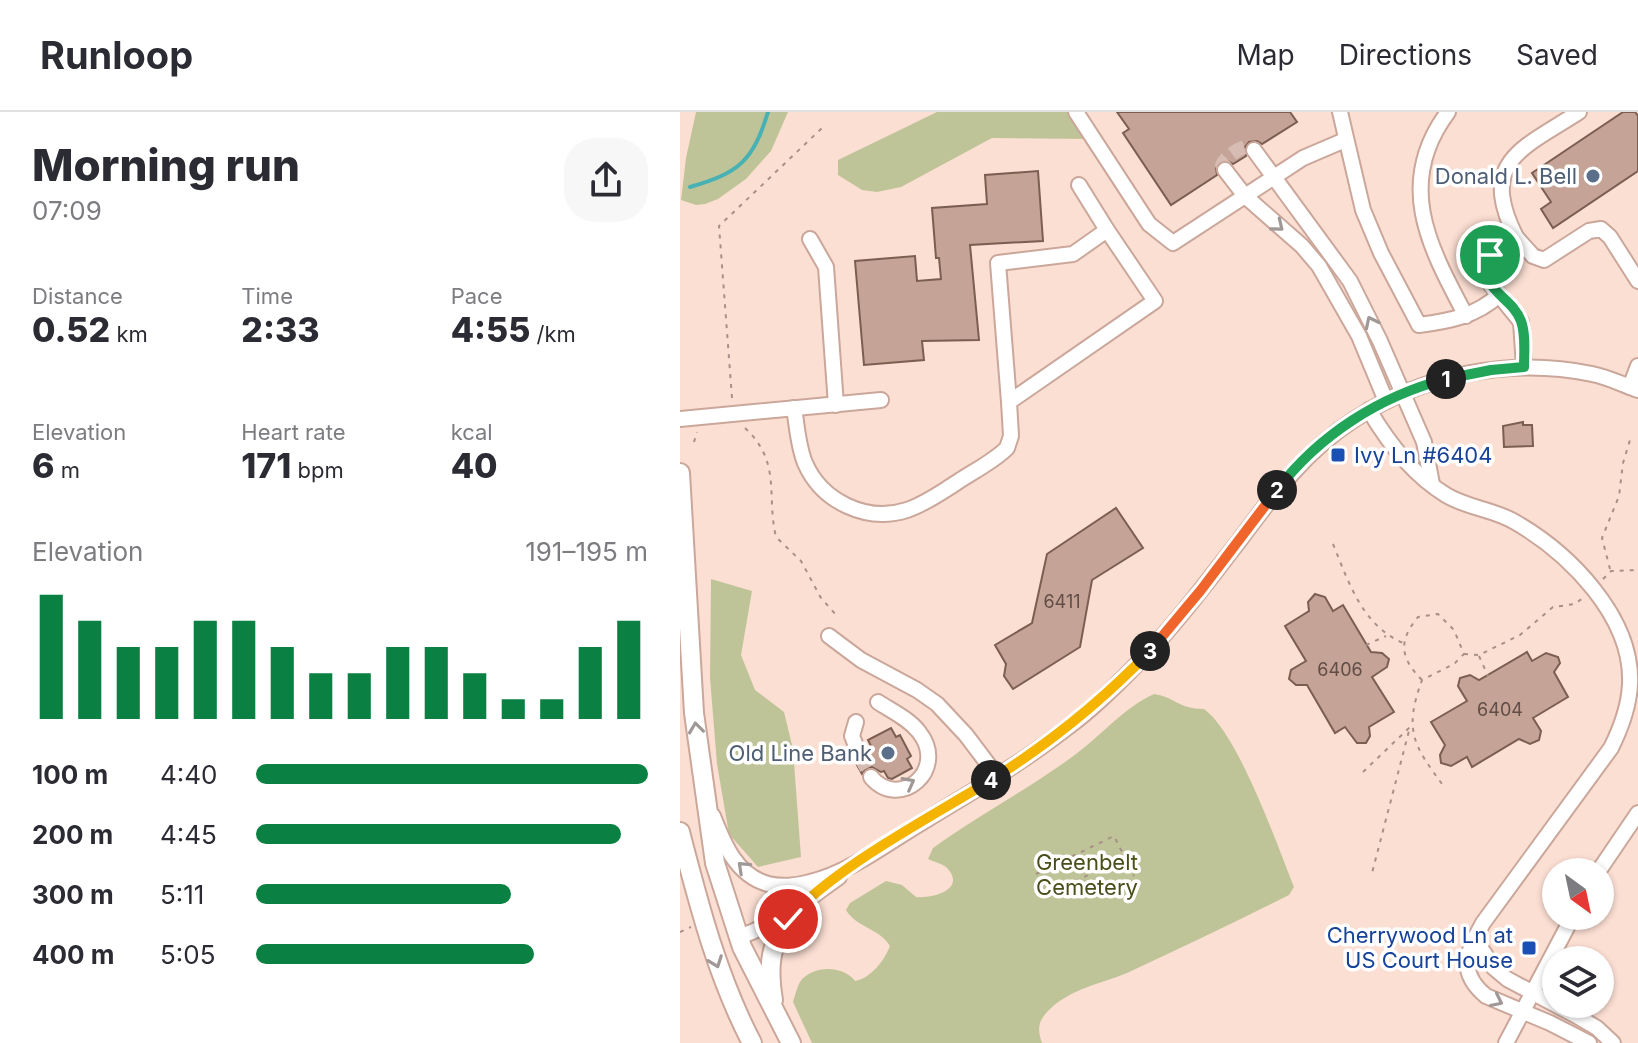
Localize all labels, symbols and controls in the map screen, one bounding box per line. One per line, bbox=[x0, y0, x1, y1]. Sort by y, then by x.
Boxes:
text: Runloop bbox=[40, 32, 193, 78]
text: Map bbox=[1236, 38, 1295, 72]
text: Directions bbox=[1339, 38, 1472, 72]
text: Saved bbox=[1516, 38, 1598, 72]
text: Morning run bbox=[32, 138, 300, 192]
button: share bbox=[564, 138, 648, 222]
place label: Donald L. Bell bbox=[1435, 163, 1577, 189]
marker: Donald L. Bell bbox=[1584, 167, 1602, 185]
text: 07:09 bbox=[32, 195, 102, 226]
one-way arrow bbox=[1269, 216, 1283, 231]
pin bbox=[1456, 221, 1524, 289]
icon: arrive bbox=[1468, 233, 1512, 277]
text: Distance bbox=[32, 283, 123, 309]
text: Time bbox=[241, 283, 293, 309]
text: Pace bbox=[451, 283, 502, 309]
text: 0.52 bbox=[32, 309, 110, 350]
text: 2:33 bbox=[241, 309, 320, 350]
text: 4:55 bbox=[451, 309, 530, 350]
one-way arrow bbox=[1365, 315, 1381, 330]
text: km bbox=[110, 321, 148, 347]
text: /km bbox=[530, 321, 576, 347]
pin: 1 bbox=[1426, 359, 1466, 399]
text: 1 bbox=[1441, 366, 1451, 392]
text: Elevation bbox=[32, 419, 126, 445]
text: Heart rate bbox=[241, 419, 346, 445]
text: kcal bbox=[451, 419, 493, 445]
place label: Ivy Ln #6404 bbox=[1354, 442, 1492, 468]
text: 6 bbox=[32, 445, 55, 486]
text: 171 bbox=[241, 445, 291, 486]
text: 40 bbox=[451, 445, 498, 486]
marker: Ivy Ln #6404 bbox=[1329, 446, 1347, 464]
text: m bbox=[55, 457, 80, 483]
text: bpm bbox=[291, 457, 344, 483]
pin: 2 bbox=[1257, 470, 1297, 510]
text: 2 bbox=[1270, 477, 1284, 503]
text: Elevation bbox=[32, 536, 143, 567]
text: 191–195 m bbox=[525, 536, 648, 567]
house number: 6411 bbox=[1043, 591, 1081, 612]
pin: 3 bbox=[1130, 631, 1170, 671]
text: 3 bbox=[1143, 638, 1157, 664]
house number: 6406 bbox=[1317, 659, 1363, 680]
house number: 6404 bbox=[1477, 699, 1523, 720]
one-way arrow bbox=[688, 721, 705, 734]
place label: Old Line Bank bbox=[729, 740, 872, 766]
marker: Old Line Bank bbox=[879, 744, 897, 762]
text: 100 m bbox=[32, 759, 108, 790]
text: 4:40 bbox=[160, 759, 217, 790]
pin: 4 bbox=[971, 760, 1011, 800]
text: 4 bbox=[984, 767, 998, 793]
one-way arrow bbox=[901, 778, 915, 793]
text: 200 m bbox=[32, 819, 113, 850]
text: 4:45 bbox=[160, 819, 217, 850]
park label: Greenbelt Cemetery bbox=[1036, 849, 1138, 900]
north arrow bbox=[1542, 858, 1614, 930]
map controls bbox=[1542, 858, 1614, 1018]
one-way arrow bbox=[738, 862, 752, 877]
text: 300 m bbox=[32, 879, 114, 910]
text: 5:11 bbox=[160, 879, 204, 910]
pin bbox=[754, 885, 822, 953]
icon: check bbox=[766, 897, 810, 941]
place label: Cherrywood Ln at US Court House bbox=[1327, 922, 1513, 973]
text: 400 m bbox=[32, 939, 115, 970]
text: 5:05 bbox=[160, 939, 216, 970]
marker: Cherrywood Ln at US Court House bbox=[1520, 939, 1538, 957]
button: layers bbox=[1542, 946, 1614, 1018]
one-way arrow bbox=[707, 955, 723, 969]
one-way arrow bbox=[1489, 991, 1504, 1007]

